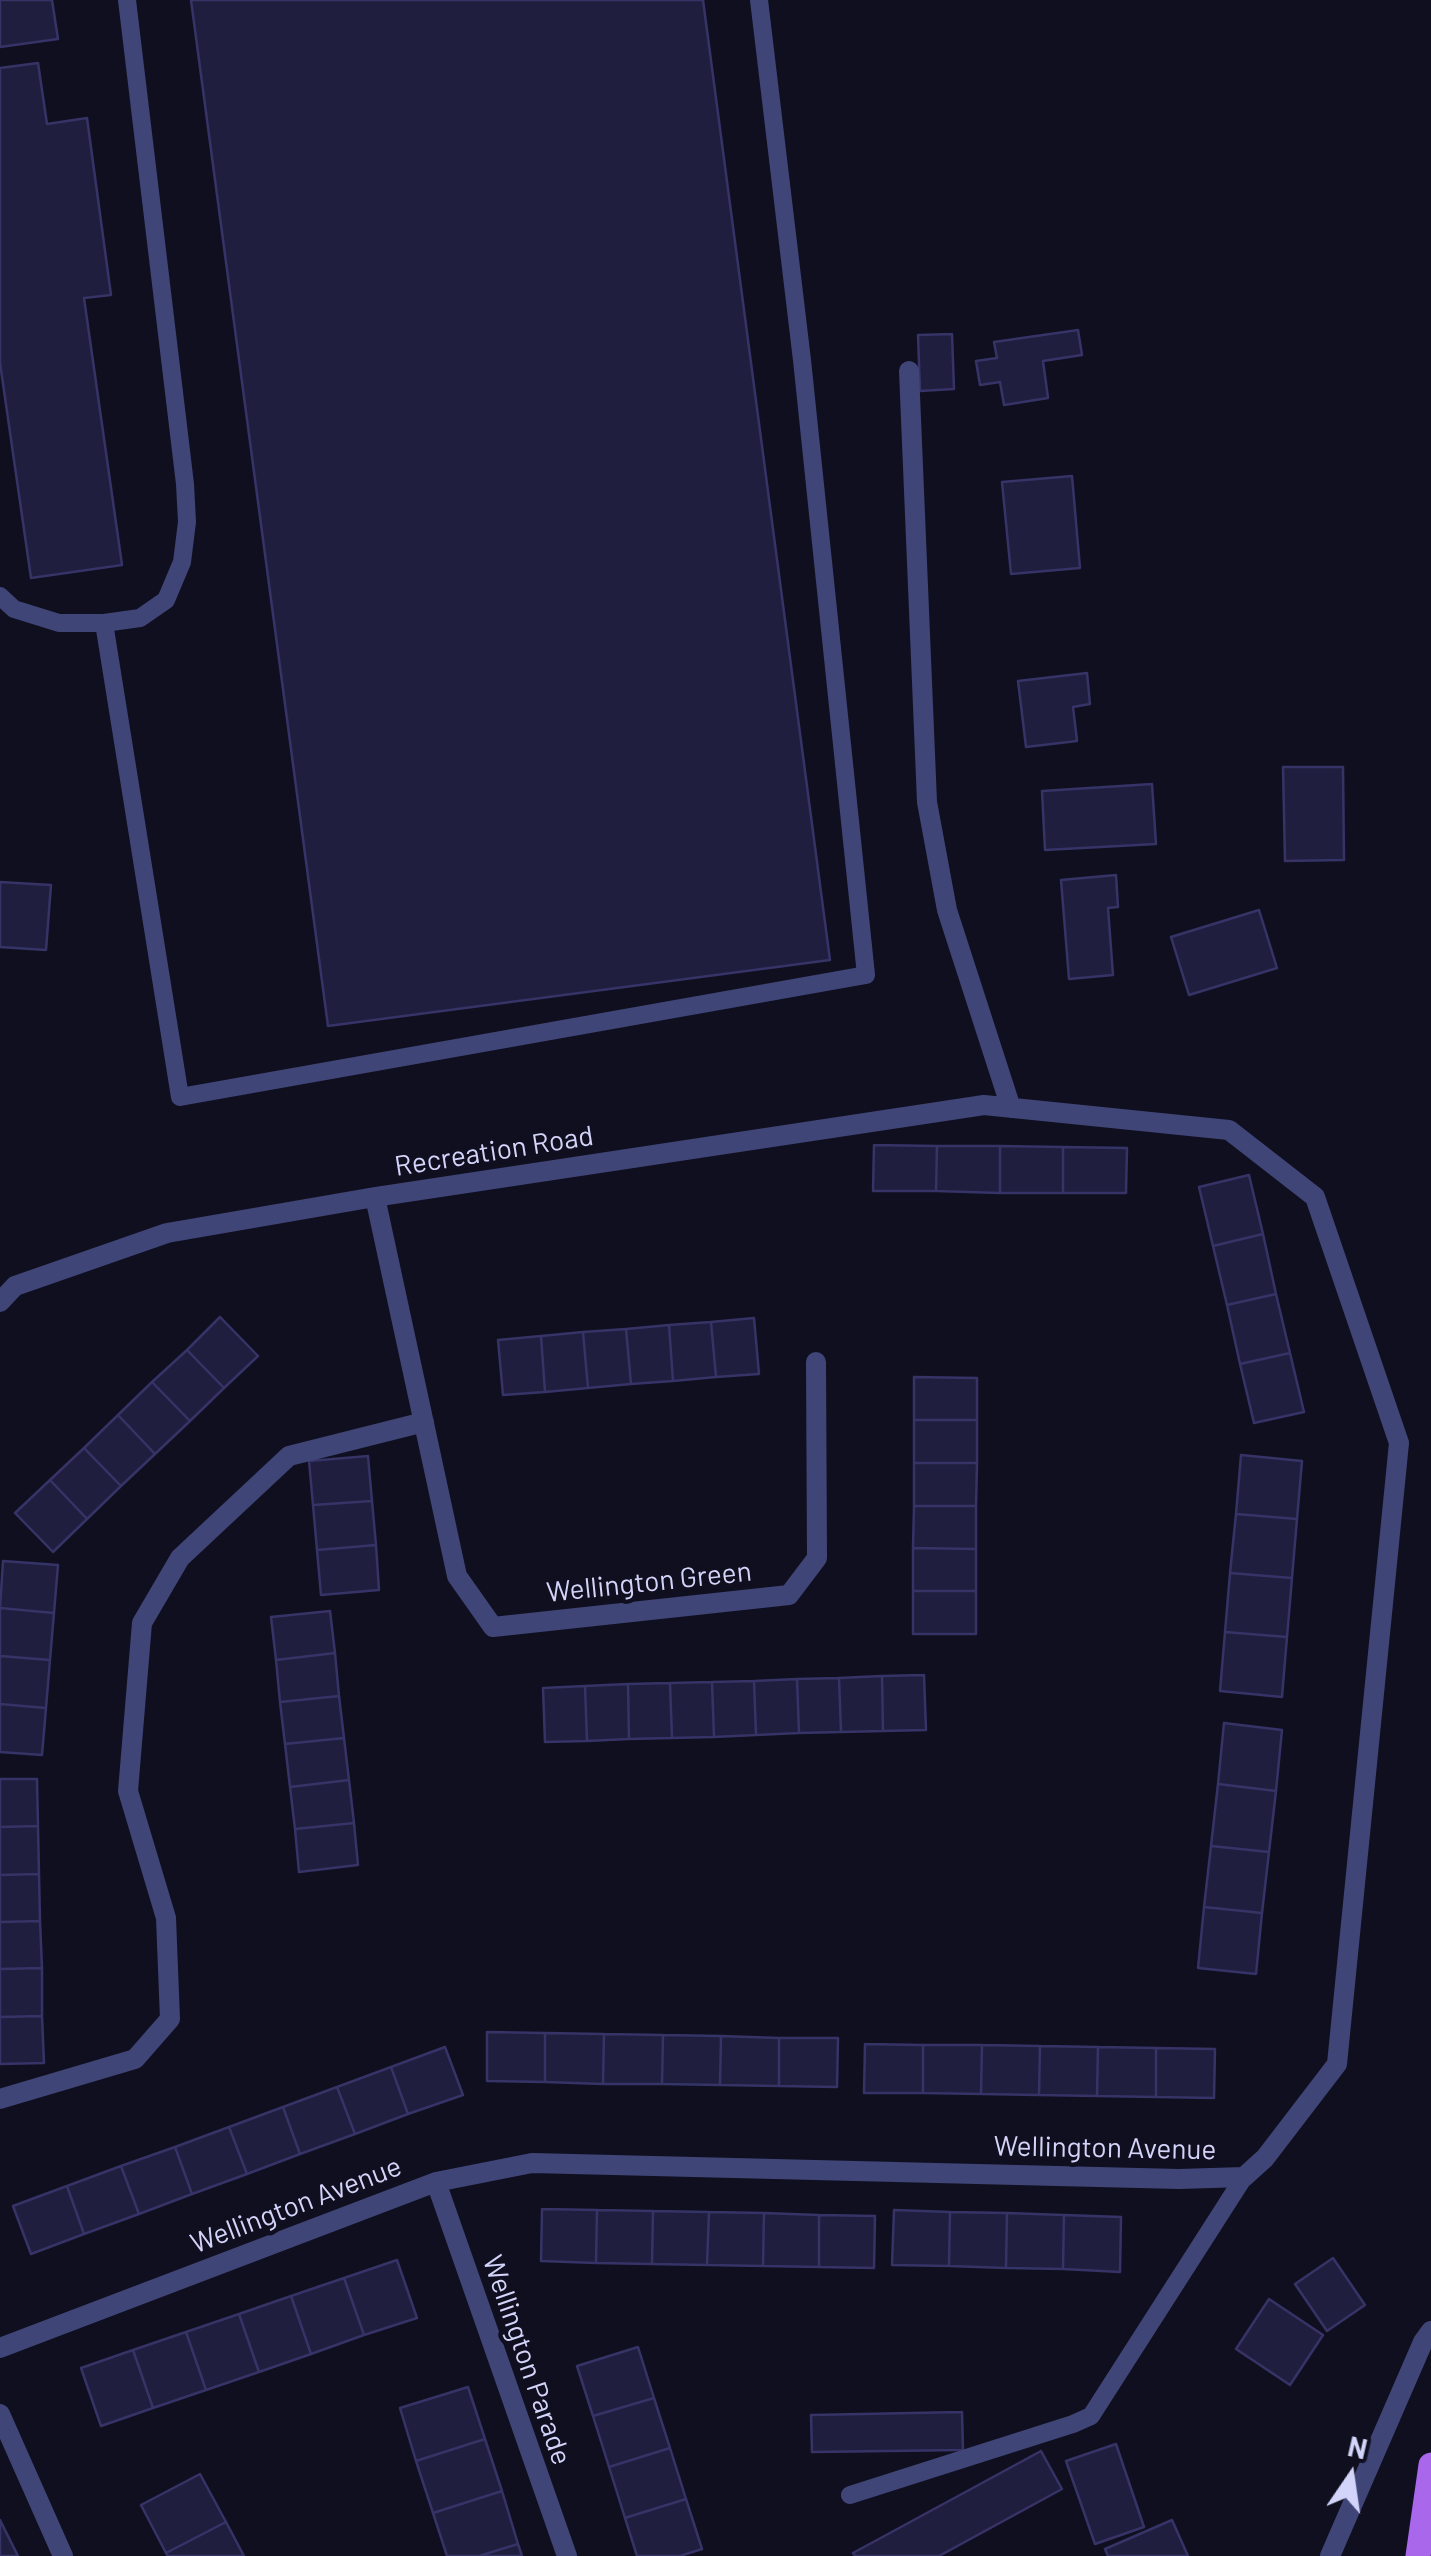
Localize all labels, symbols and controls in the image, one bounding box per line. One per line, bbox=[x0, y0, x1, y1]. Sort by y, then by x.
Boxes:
street label: Recreation Road bbox=[392, 1119, 596, 1183]
street label: Wellington Green bbox=[545, 1555, 753, 1609]
street label: Wellington Avenue bbox=[993, 2129, 1217, 2167]
street label: Wellington Avenue bbox=[186, 2149, 406, 2261]
street label: Wellington Parade bbox=[475, 2251, 579, 2469]
north arrow bbox=[1301, 2426, 1401, 2526]
text: N bbox=[1345, 2428, 1371, 2465]

